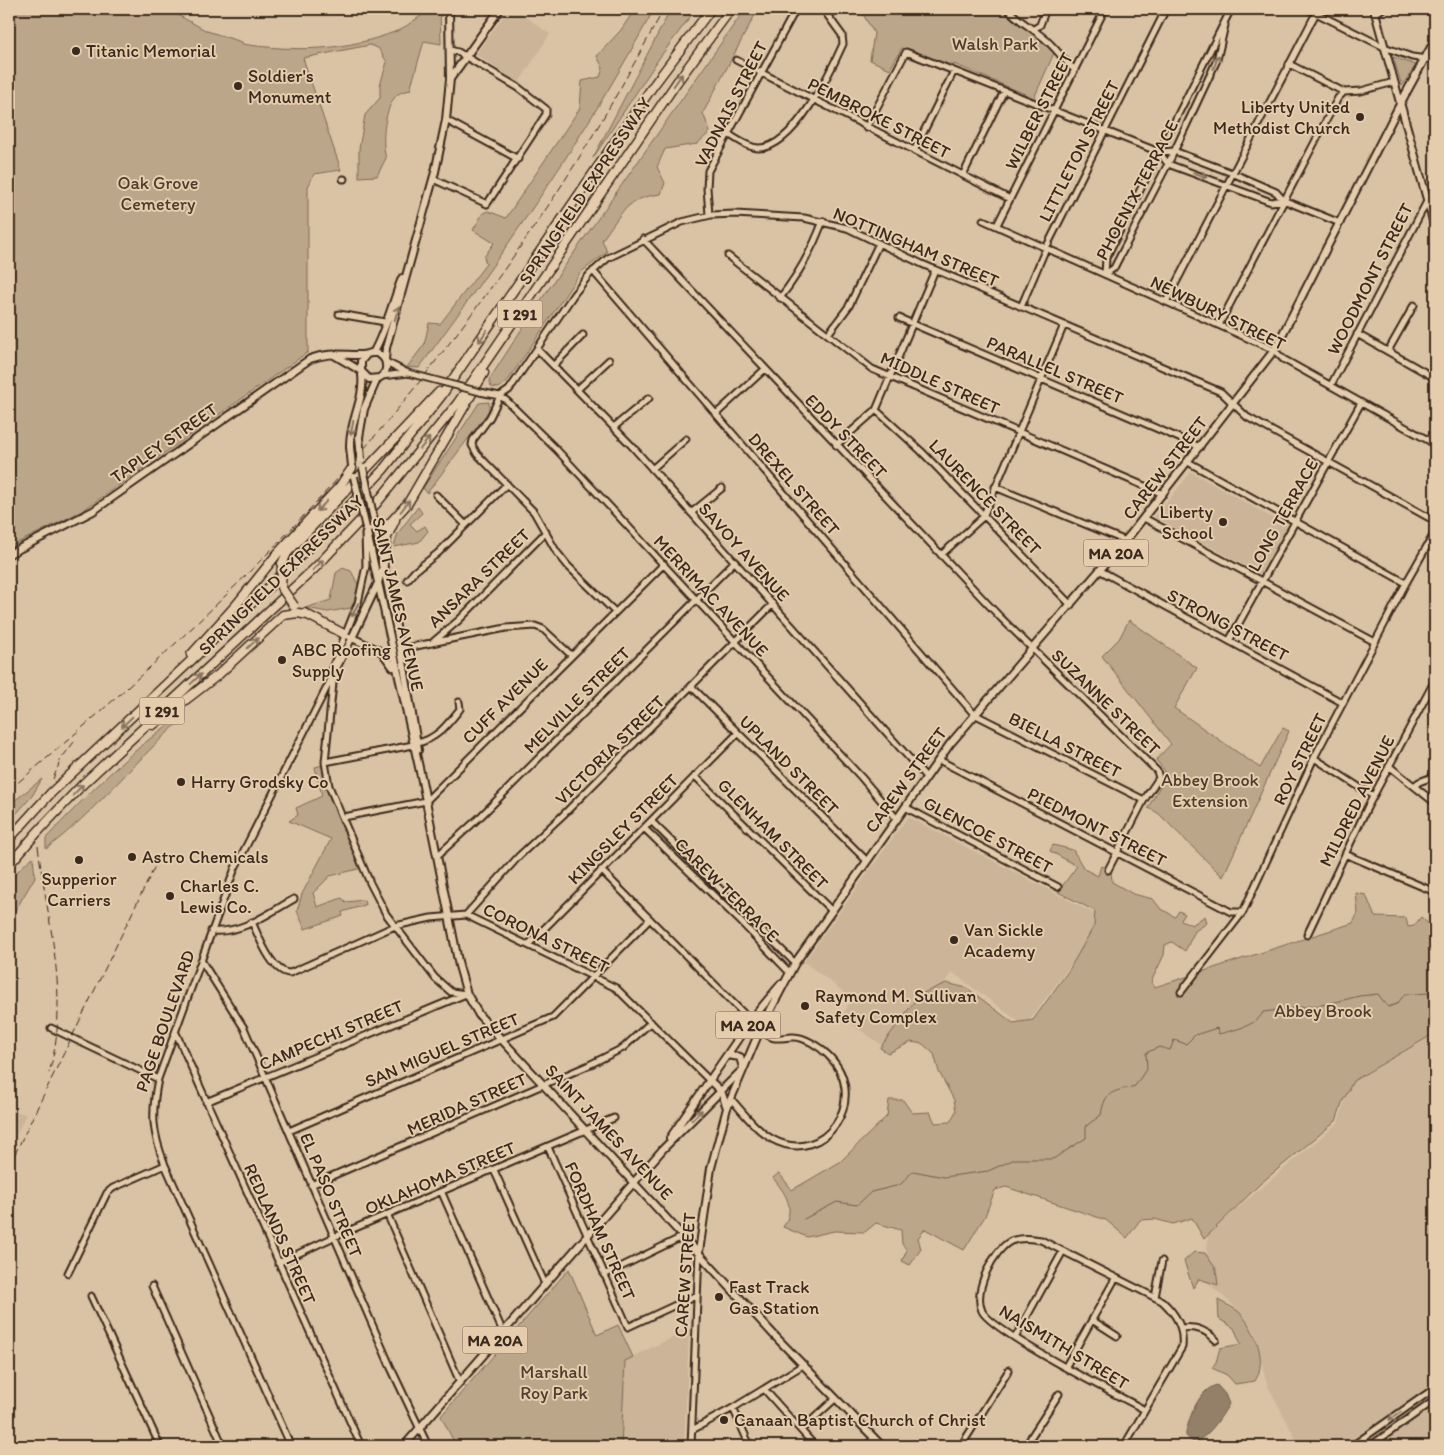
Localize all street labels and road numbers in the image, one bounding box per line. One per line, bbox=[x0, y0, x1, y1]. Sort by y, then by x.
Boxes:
street label: VADNAIS STREET bbox=[690, 37, 772, 171]
street label: WILBER STREET bbox=[1000, 49, 1078, 173]
street label: PEMBROKE STREET bbox=[804, 73, 954, 163]
street label: LITTLETON STREET bbox=[1034, 77, 1124, 225]
street label: SPRINGFIELD EXPRESSWAY bbox=[514, 92, 656, 289]
street label: PHOENIX TERRACE bbox=[1091, 116, 1183, 264]
street label: WOODMONT STREET bbox=[1322, 199, 1418, 359]
street label: NOTTINGHAM STREET bbox=[830, 202, 1002, 292]
street label: NEWBURY STREET bbox=[1147, 271, 1289, 355]
road number: I 291 bbox=[498, 300, 542, 328]
street label: PARALLEL STREET bbox=[983, 331, 1127, 409]
street label: MIDDLE STREET bbox=[877, 347, 1003, 419]
street label: EDDY STREET bbox=[800, 389, 892, 483]
street label: TAPLEY STREET bbox=[106, 398, 222, 488]
street label: CAREW STREET bbox=[1118, 412, 1212, 524]
street label: DREXEL STREET bbox=[743, 428, 845, 540]
street label: LAURENCE STREET bbox=[924, 434, 1046, 560]
street label: LONG TERRACE bbox=[1243, 455, 1323, 575]
street label: SPRINGFIELD EXPRESSWAY bbox=[194, 490, 369, 660]
street label: SAVOY AVENUE bbox=[694, 498, 794, 606]
street label: SAINT JAMES AVENUE bbox=[367, 515, 429, 693]
street label: ANSARA STREET bbox=[423, 524, 535, 632]
street label: MERRIMAC AVENUE bbox=[649, 531, 773, 662]
road number: MA 20A bbox=[1084, 540, 1148, 566]
street label: STRONG STREET bbox=[1163, 584, 1293, 666]
street label: MELVILLE STREET bbox=[519, 642, 635, 758]
street label: SUZANNE STREET bbox=[1047, 644, 1165, 760]
street label: CUFF AVENUE bbox=[458, 654, 552, 748]
street label: VICTORIA STREET bbox=[550, 690, 670, 810]
road number: I 291 bbox=[140, 698, 184, 724]
street label: BIELLA STREET bbox=[1005, 707, 1125, 783]
street label: ROY STREET bbox=[1268, 709, 1332, 809]
street label: UPLAND STREET bbox=[735, 711, 843, 819]
street label: CAREW STREET bbox=[860, 723, 952, 837]
street label: MILDRED AVENUE bbox=[1314, 732, 1400, 870]
street label: KINGSLEY STREET bbox=[563, 769, 683, 889]
street label: GLENHAM STREET bbox=[713, 774, 833, 894]
street label: PIEDMONT STREET bbox=[1024, 782, 1170, 872]
street label: GLENCOE STREET bbox=[920, 792, 1056, 878]
street label: CAREW TERRACE bbox=[670, 833, 784, 947]
street label: CORONA STREET bbox=[479, 898, 613, 978]
street label: PAGE BOULEVARD bbox=[130, 947, 200, 1095]
street label: CAMPECHI STREET bbox=[256, 995, 406, 1075]
street label: SAN MIGUEL STREET bbox=[362, 1008, 522, 1092]
road number: MA 20A bbox=[716, 1012, 780, 1038]
street label: SAINT JAMES AVENUE bbox=[540, 1059, 678, 1205]
street label: MERIDA STREET bbox=[404, 1068, 530, 1140]
street label: EL PASO STREET bbox=[295, 1129, 367, 1261]
street label: OKLAHOMA STREET bbox=[361, 1136, 519, 1220]
street label: FORDHAM STREET bbox=[560, 1158, 640, 1304]
street label: REDLANDS STREET bbox=[239, 1160, 321, 1308]
street label: CAREW STREET bbox=[670, 1212, 700, 1338]
street label: NAISMITH STREET bbox=[995, 1300, 1133, 1394]
road number: MA 20A bbox=[462, 1326, 528, 1354]

